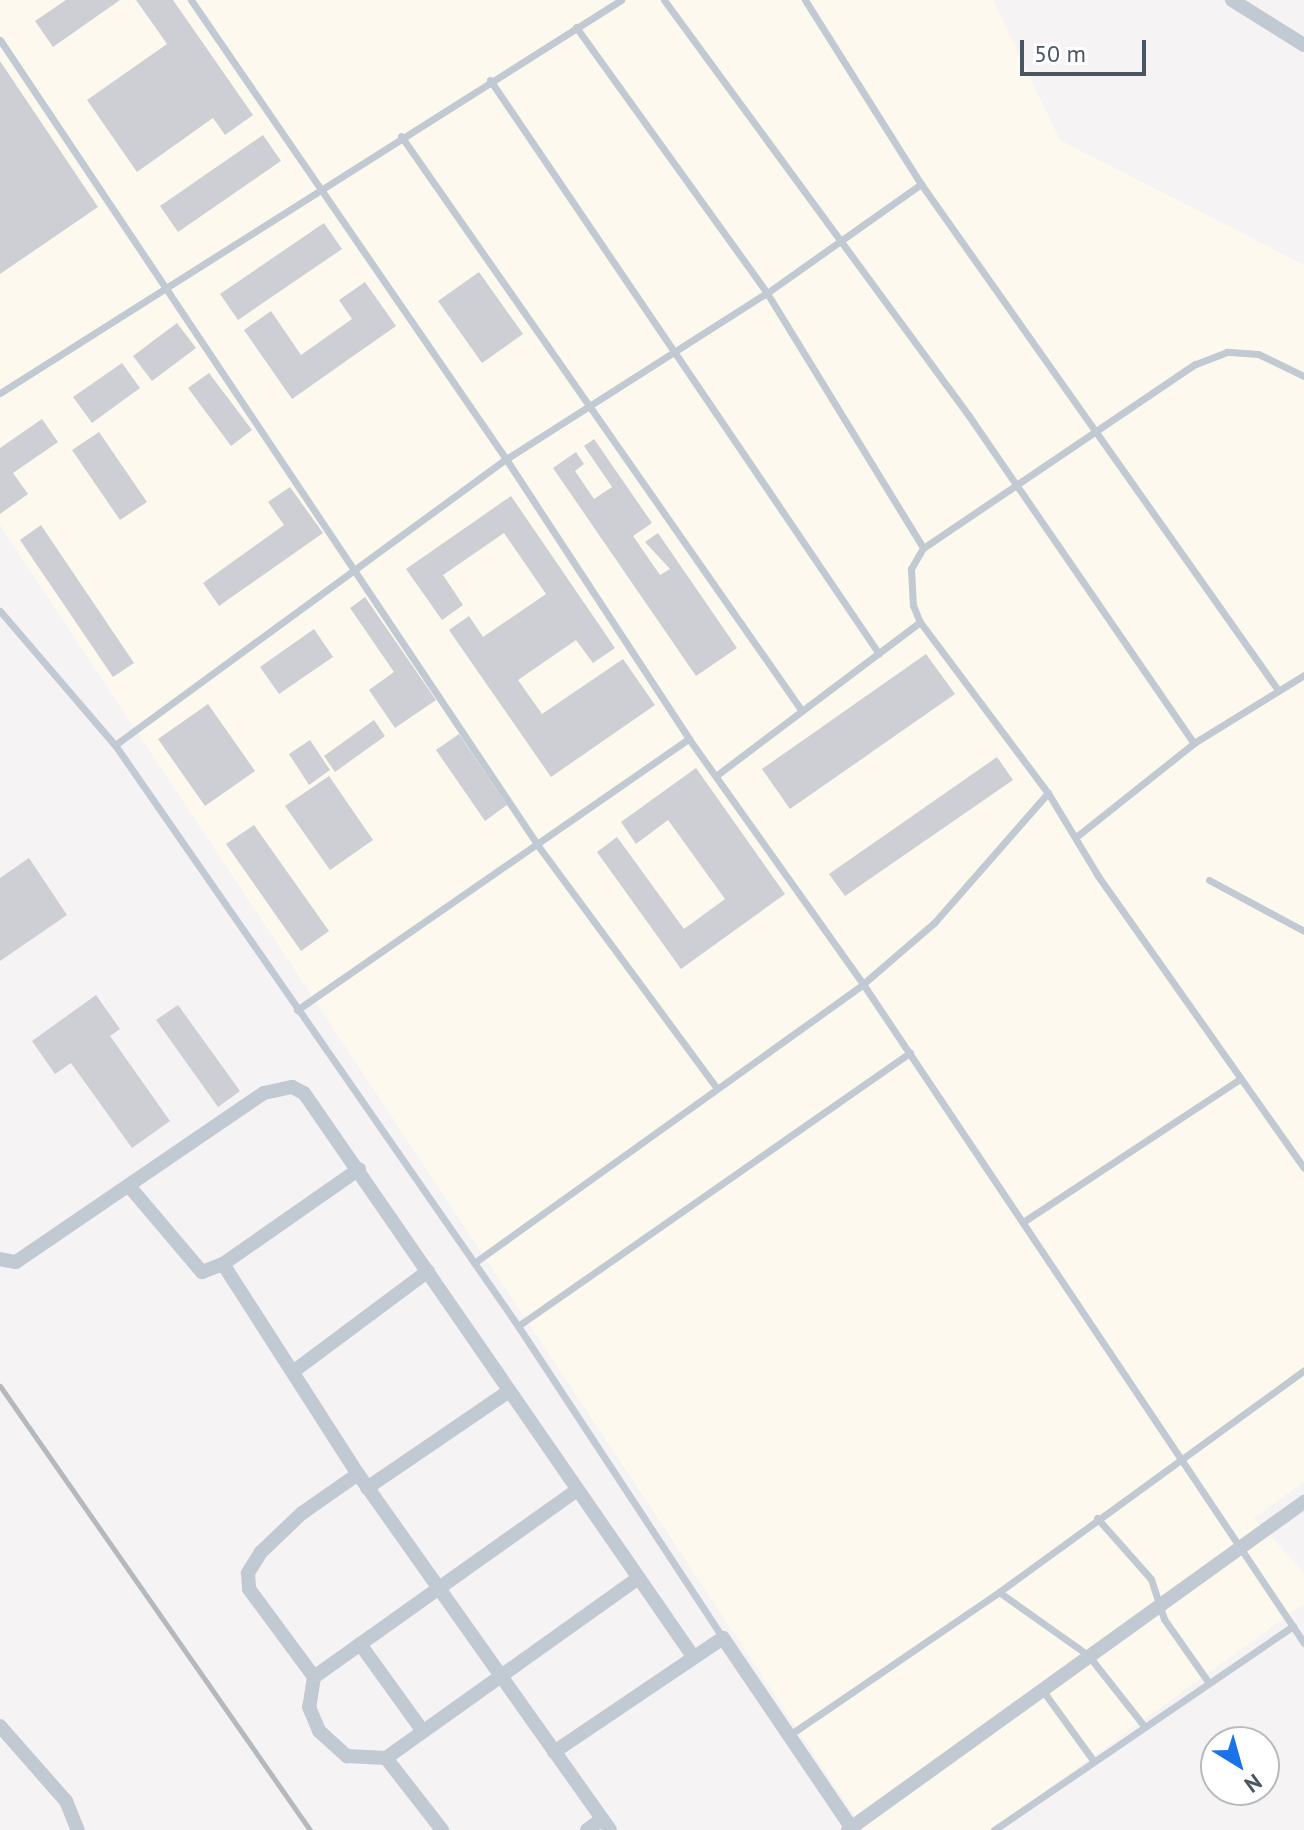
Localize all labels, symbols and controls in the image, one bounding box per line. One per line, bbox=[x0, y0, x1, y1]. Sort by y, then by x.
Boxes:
scale bar bbox=[1024, 24, 1150, 74]
text: 50 m bbox=[1034, 38, 1086, 69]
north arrow bbox=[1200, 1726, 1280, 1806]
text: N bbox=[1239, 1768, 1267, 1799]

